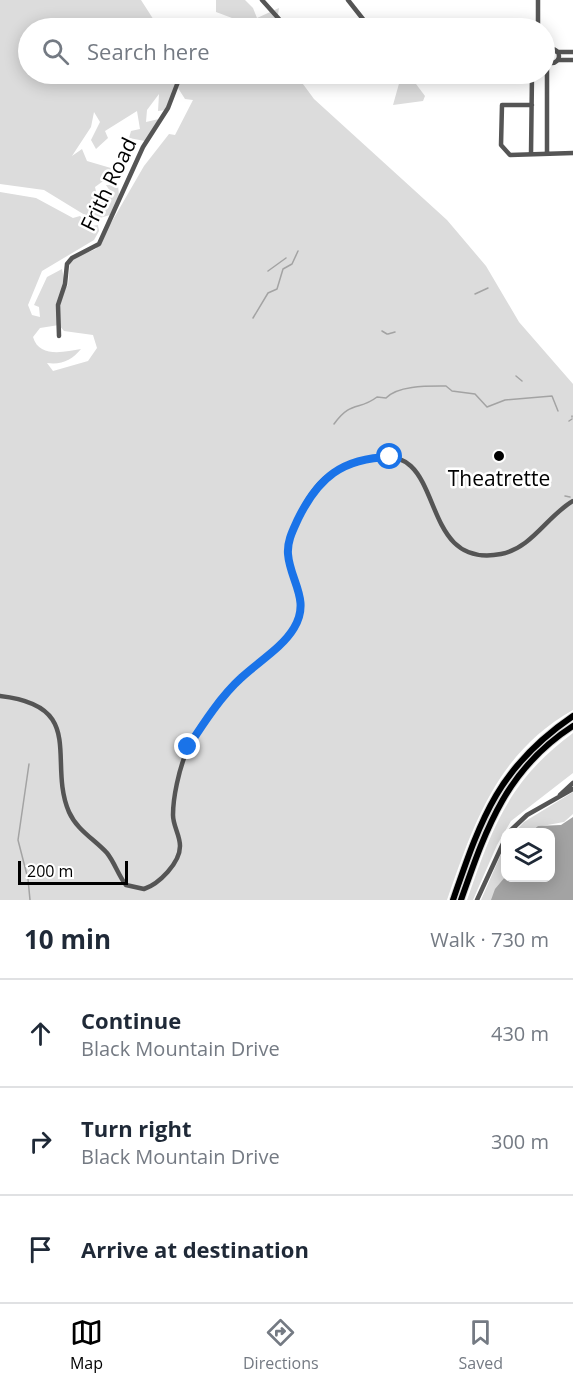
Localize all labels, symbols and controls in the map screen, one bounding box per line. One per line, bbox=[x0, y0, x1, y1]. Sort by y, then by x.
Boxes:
search box bbox=[18, 18, 555, 84]
icon: search bbox=[39, 35, 72, 68]
text: Search here bbox=[87, 36, 210, 66]
street label: Frith Road bbox=[73, 133, 143, 235]
route start bbox=[376, 443, 402, 469]
marker: Theatrette bbox=[492, 449, 506, 463]
place label: Theatrette bbox=[448, 464, 550, 492]
route end bbox=[174, 733, 200, 759]
map controls bbox=[501, 828, 555, 882]
button: layers bbox=[501, 828, 555, 882]
scale bar bbox=[18, 858, 128, 886]
text: 200 m bbox=[27, 860, 73, 882]
text: 10 min bbox=[24, 921, 111, 957]
text: Walk · 730 m bbox=[430, 926, 549, 953]
text: Continue bbox=[81, 1005, 181, 1035]
icon: ahead bbox=[24, 1017, 57, 1050]
text: 430 m bbox=[491, 1020, 549, 1047]
text: Black Mountain Drive bbox=[81, 1035, 280, 1062]
text: Turn right bbox=[81, 1113, 192, 1143]
icon: right bbox=[24, 1125, 57, 1158]
text: 300 m bbox=[491, 1128, 549, 1155]
text: Black Mountain Drive bbox=[81, 1143, 280, 1170]
icon: arrive bbox=[24, 1233, 57, 1266]
text: Arrive at destination bbox=[81, 1234, 309, 1264]
tab: Map bbox=[70, 1316, 103, 1374]
tab: Directions bbox=[243, 1316, 319, 1374]
tab: Saved bbox=[459, 1316, 503, 1374]

